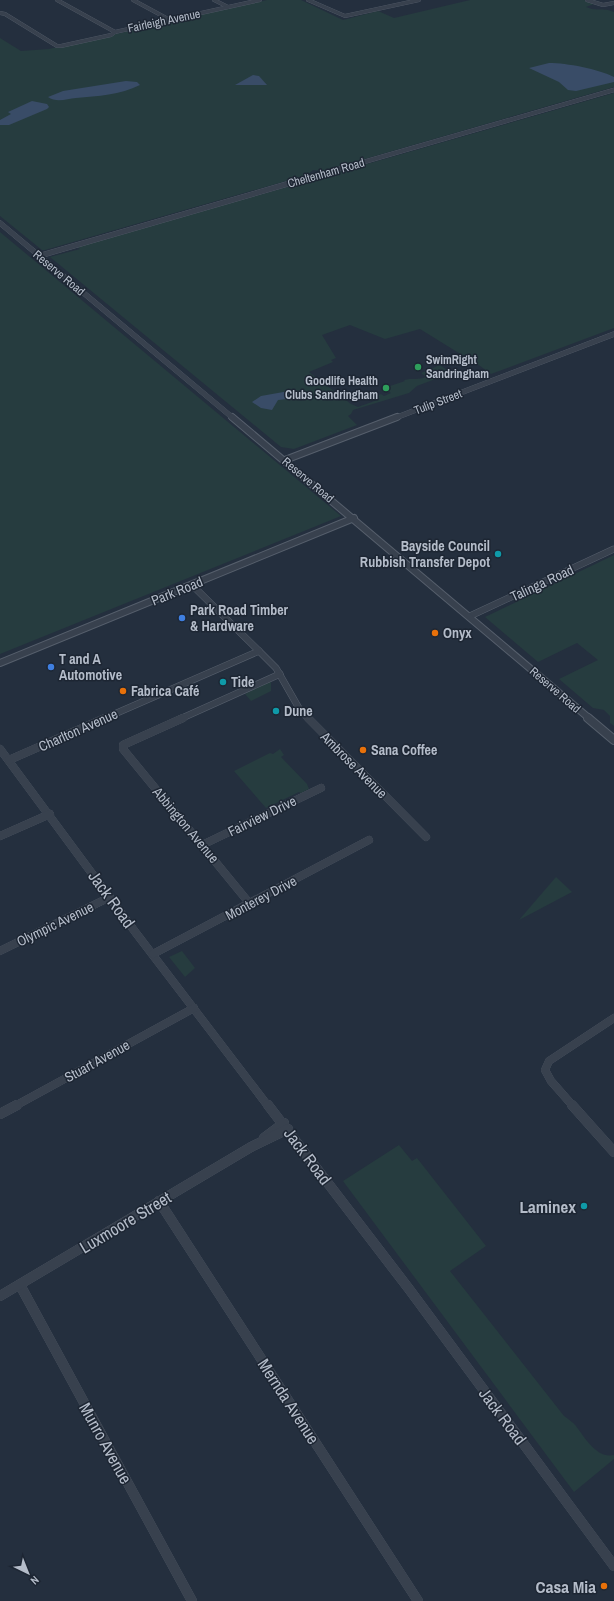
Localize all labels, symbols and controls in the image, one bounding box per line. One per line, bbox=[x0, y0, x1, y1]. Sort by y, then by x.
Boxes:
street label: Fairleigh Avenue bbox=[126, 6, 202, 36]
street label: Cheltenham Road bbox=[286, 154, 366, 192]
street label: Reserve Road bbox=[30, 247, 88, 299]
place label: SwimRight Sandringham bbox=[426, 352, 489, 382]
marker: SwimRight Sandringham bbox=[413, 362, 423, 372]
place label: Goodlife Health Clubs Sandringham bbox=[285, 373, 378, 403]
marker: Goodlife Health Clubs Sandringham bbox=[381, 383, 391, 393]
street label: Tulip Street bbox=[412, 385, 464, 418]
street label: Reserve Road bbox=[279, 454, 337, 506]
place label: Bayside Council Rubbish Transfer Depot bbox=[360, 537, 490, 571]
marker: Bayside Council Rubbish Transfer Depot bbox=[493, 549, 503, 559]
street label: Talinga Road bbox=[507, 561, 577, 605]
street label: Park Road bbox=[148, 572, 206, 610]
place label: Park Road Timber & Hardware bbox=[190, 601, 289, 635]
marker: Park Road Timber & Hardware bbox=[177, 613, 187, 623]
place label: Onyx bbox=[443, 624, 472, 642]
marker: Onyx bbox=[430, 628, 440, 638]
place label: T and A Automotive bbox=[59, 650, 122, 684]
marker: T and A Automotive bbox=[46, 662, 56, 672]
street label: Reserve Road bbox=[526, 663, 584, 717]
place label: Tide bbox=[231, 673, 254, 691]
marker: Tide bbox=[218, 677, 228, 687]
place label: Fabrica Café bbox=[131, 682, 199, 700]
marker: Fabrica Café bbox=[118, 686, 128, 696]
place label: Dune bbox=[284, 702, 313, 720]
street label: Charlton Avenue bbox=[36, 705, 120, 755]
marker: Dune bbox=[271, 706, 281, 716]
street label: Ambrose Avenue bbox=[316, 727, 391, 802]
place label: Sana Coffee bbox=[371, 741, 437, 759]
marker: Sana Coffee bbox=[358, 745, 368, 755]
street label: Abbington Avenue bbox=[148, 783, 223, 867]
street label: Fairview Drive bbox=[225, 792, 299, 840]
street label: Jack Road bbox=[83, 866, 141, 932]
street label: Monterey Drive bbox=[222, 872, 300, 924]
street label: Olympic Avenue bbox=[14, 898, 96, 950]
street label: Stuart Avenue bbox=[61, 1036, 133, 1086]
street label: Jack Road bbox=[279, 1123, 337, 1189]
street label: Luxmoore Street bbox=[75, 1186, 175, 1258]
place label: Laminex bbox=[519, 1195, 576, 1218]
marker: Laminex bbox=[579, 1201, 589, 1211]
street label: Mernda Avenue bbox=[253, 1354, 325, 1448]
street label: Jack Road bbox=[474, 1383, 532, 1449]
street label: Munro Avenue bbox=[74, 1398, 138, 1488]
north arrow bbox=[8, 1553, 48, 1593]
text: N bbox=[28, 1573, 42, 1588]
place label: Casa Mia bbox=[536, 1575, 596, 1598]
marker: Casa Mia bbox=[599, 1581, 609, 1591]

